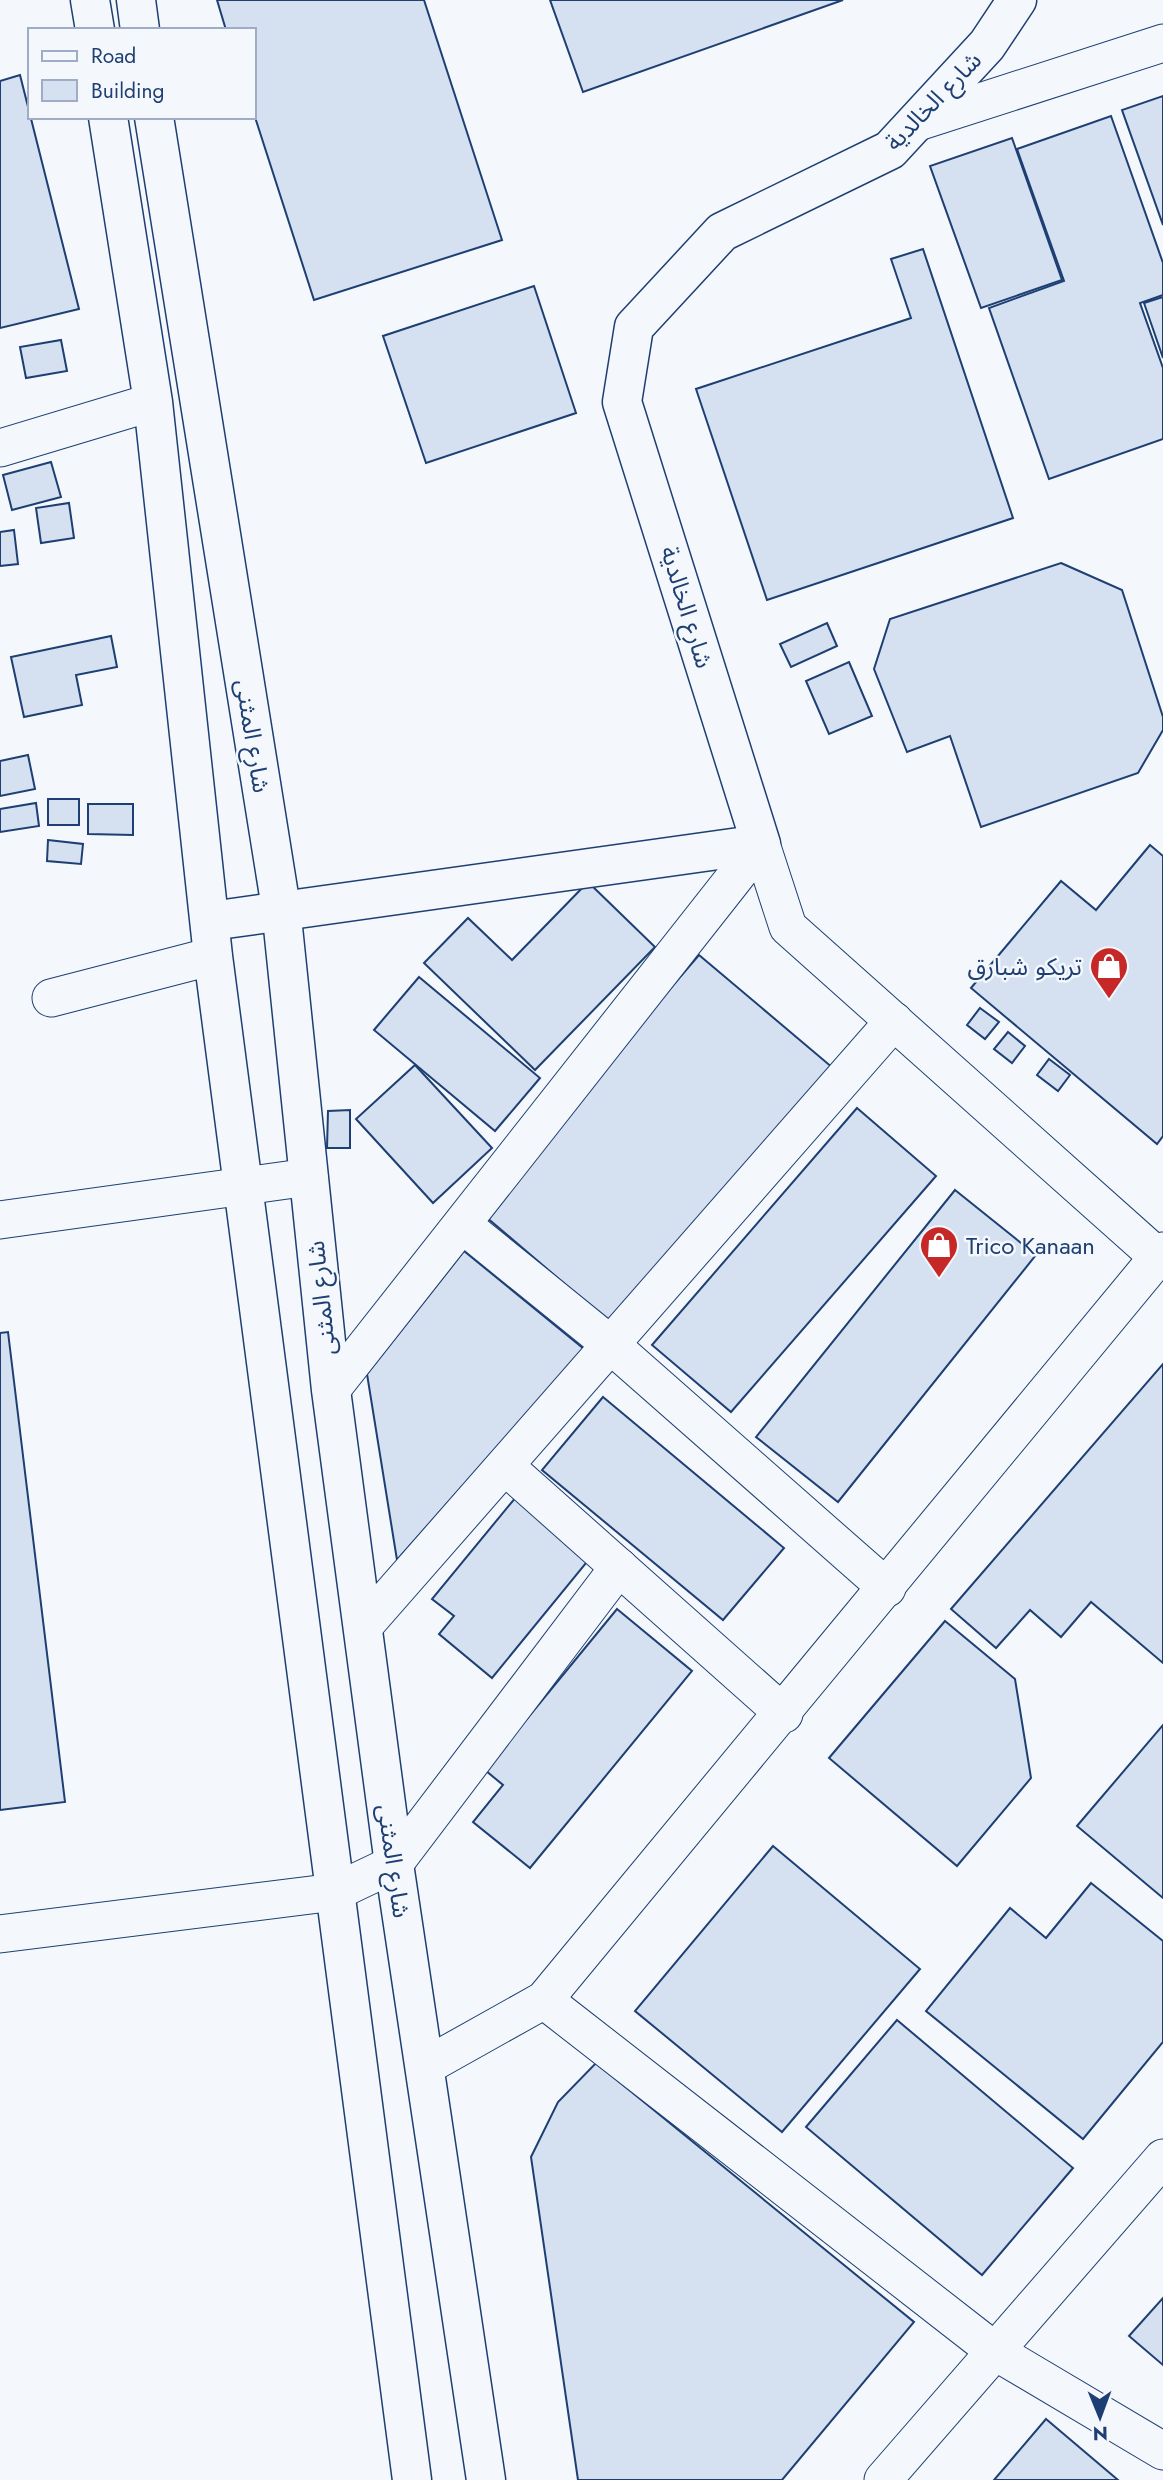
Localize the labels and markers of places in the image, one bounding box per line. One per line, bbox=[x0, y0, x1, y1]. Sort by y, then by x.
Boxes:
shop icon: تريكو شبارق bbox=[1088, 945, 1130, 1000]
place label: تريكو شبارق bbox=[967, 949, 1082, 984]
shop icon: Trico Kanaan bbox=[918, 1224, 960, 1279]
place label: Trico Kanaan bbox=[966, 1228, 1095, 1263]

